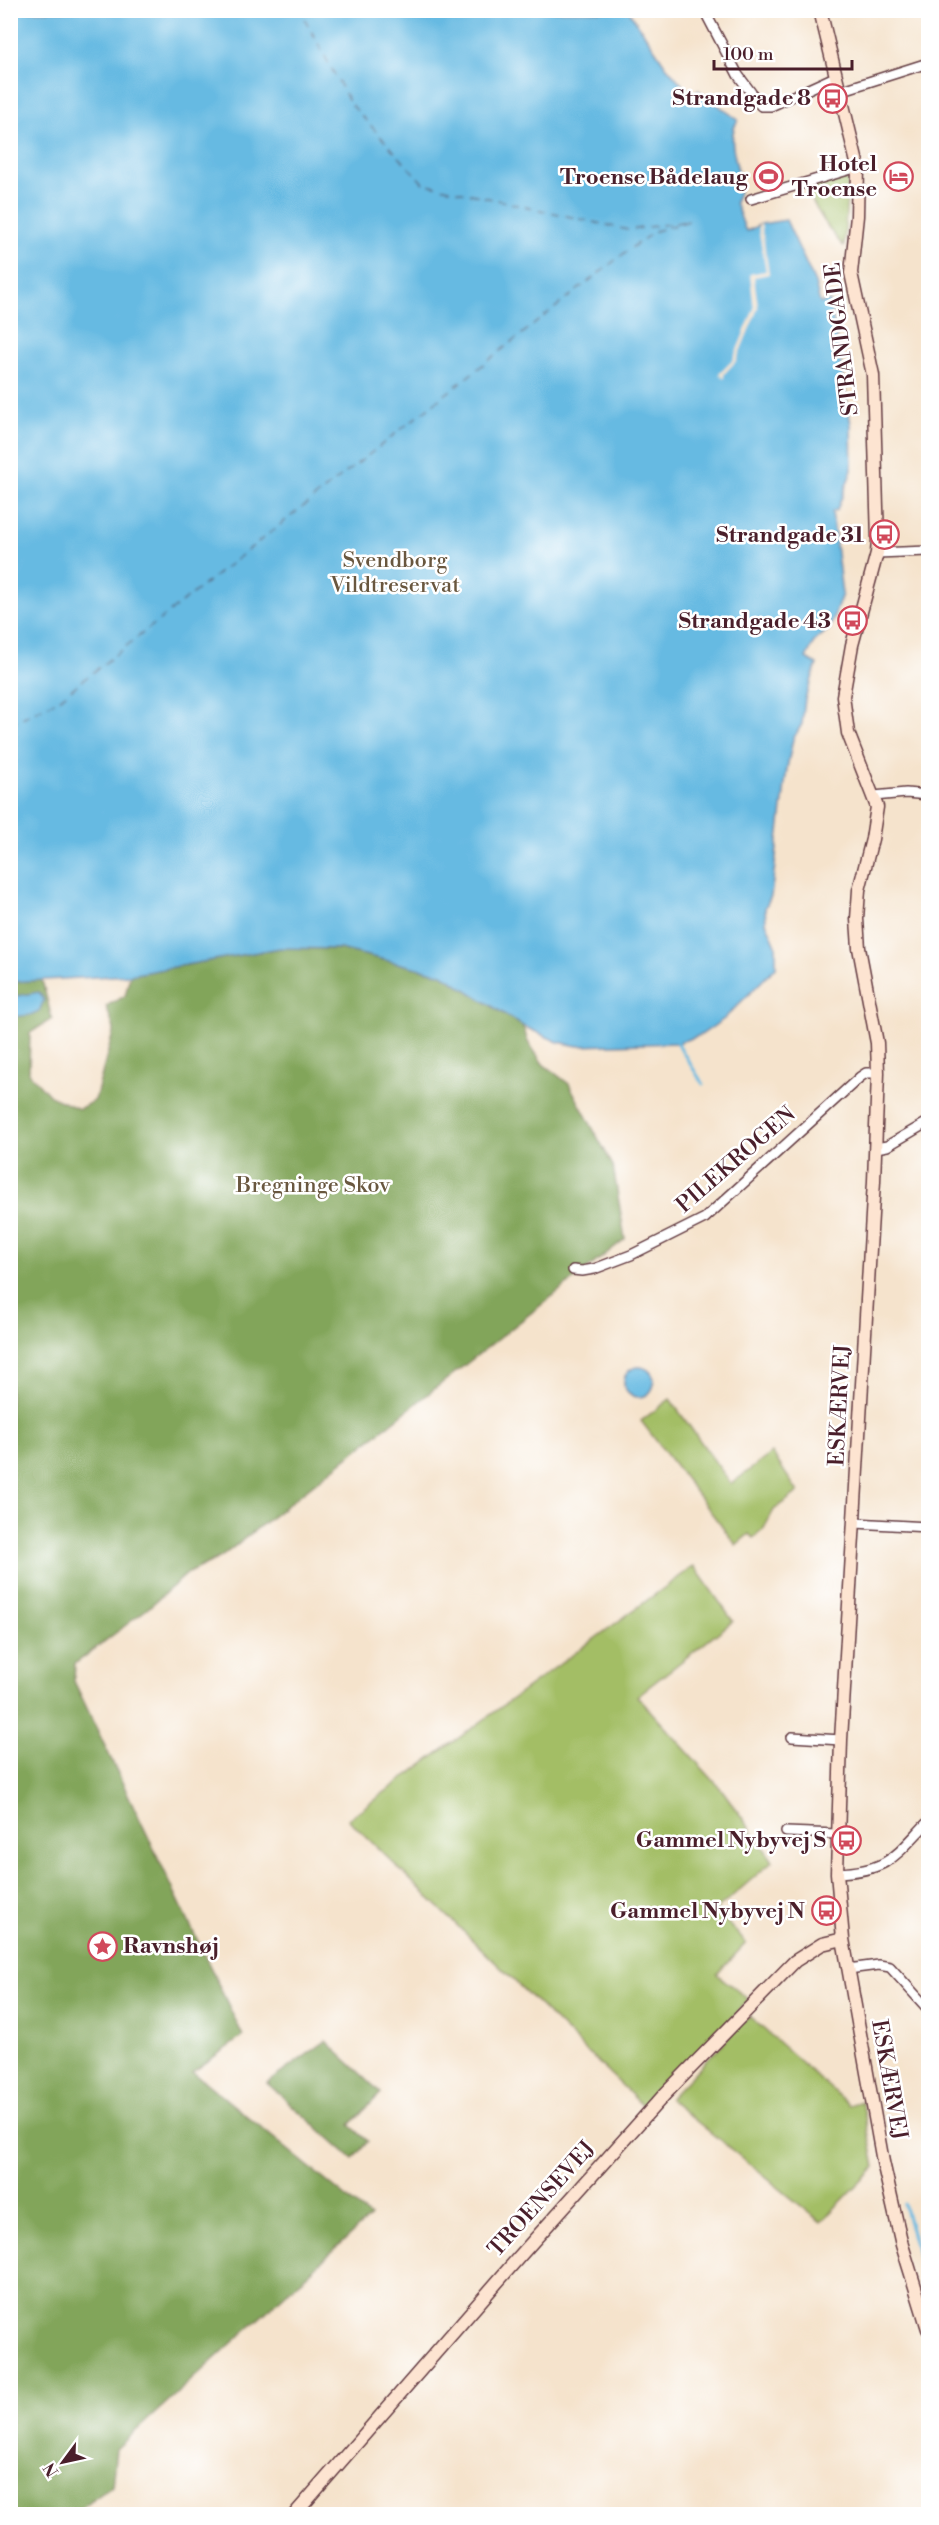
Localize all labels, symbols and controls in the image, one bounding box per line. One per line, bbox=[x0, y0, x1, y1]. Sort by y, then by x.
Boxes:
scale bar bbox=[714, 33, 852, 71]
text: 100 m bbox=[723, 43, 774, 66]
bus stop icon: Strandgade 8 bbox=[816, 82, 848, 114]
place label: Strandgade 8 bbox=[672, 85, 811, 112]
place label: Hotel Troense bbox=[792, 151, 877, 203]
sports icon: Troense Bådelaug bbox=[753, 161, 785, 193]
hotel icon: Hotel Troense bbox=[882, 161, 914, 193]
place label: Troense Bådelaug bbox=[560, 164, 749, 191]
street label: STRANDGADE bbox=[819, 261, 865, 417]
bus stop icon: Strandgade 31 bbox=[869, 519, 901, 551]
place label: Strandgade 31 bbox=[716, 522, 864, 549]
park label: Svendborg Vildtreservat bbox=[329, 547, 460, 599]
bus stop icon: Strandgade 43 bbox=[836, 605, 868, 637]
place label: Strandgade 43 bbox=[678, 608, 831, 635]
street label: PILEKROGEN bbox=[671, 1100, 802, 1219]
park label: Bregninge Skov bbox=[235, 1172, 391, 1199]
street label: ESKÆRVEJ bbox=[823, 1343, 857, 1467]
bus stop icon: Gammel Nybyvej S bbox=[831, 1824, 863, 1856]
place label: Gammel Nybyvej S bbox=[636, 1827, 826, 1854]
bus stop icon: Gammel Nybyvej N bbox=[810, 1895, 842, 1927]
place label: Gammel Nybyvej N bbox=[610, 1898, 806, 1925]
place icon: Ravnshøj bbox=[86, 1930, 118, 1962]
place label: Ravnshøj bbox=[123, 1933, 219, 1960]
street label: ESKÆRVEJ bbox=[865, 2017, 913, 2143]
street label: TROENSEVEJ bbox=[483, 2135, 601, 2263]
north arrow bbox=[33, 2432, 93, 2492]
text: N bbox=[39, 2459, 63, 2480]

